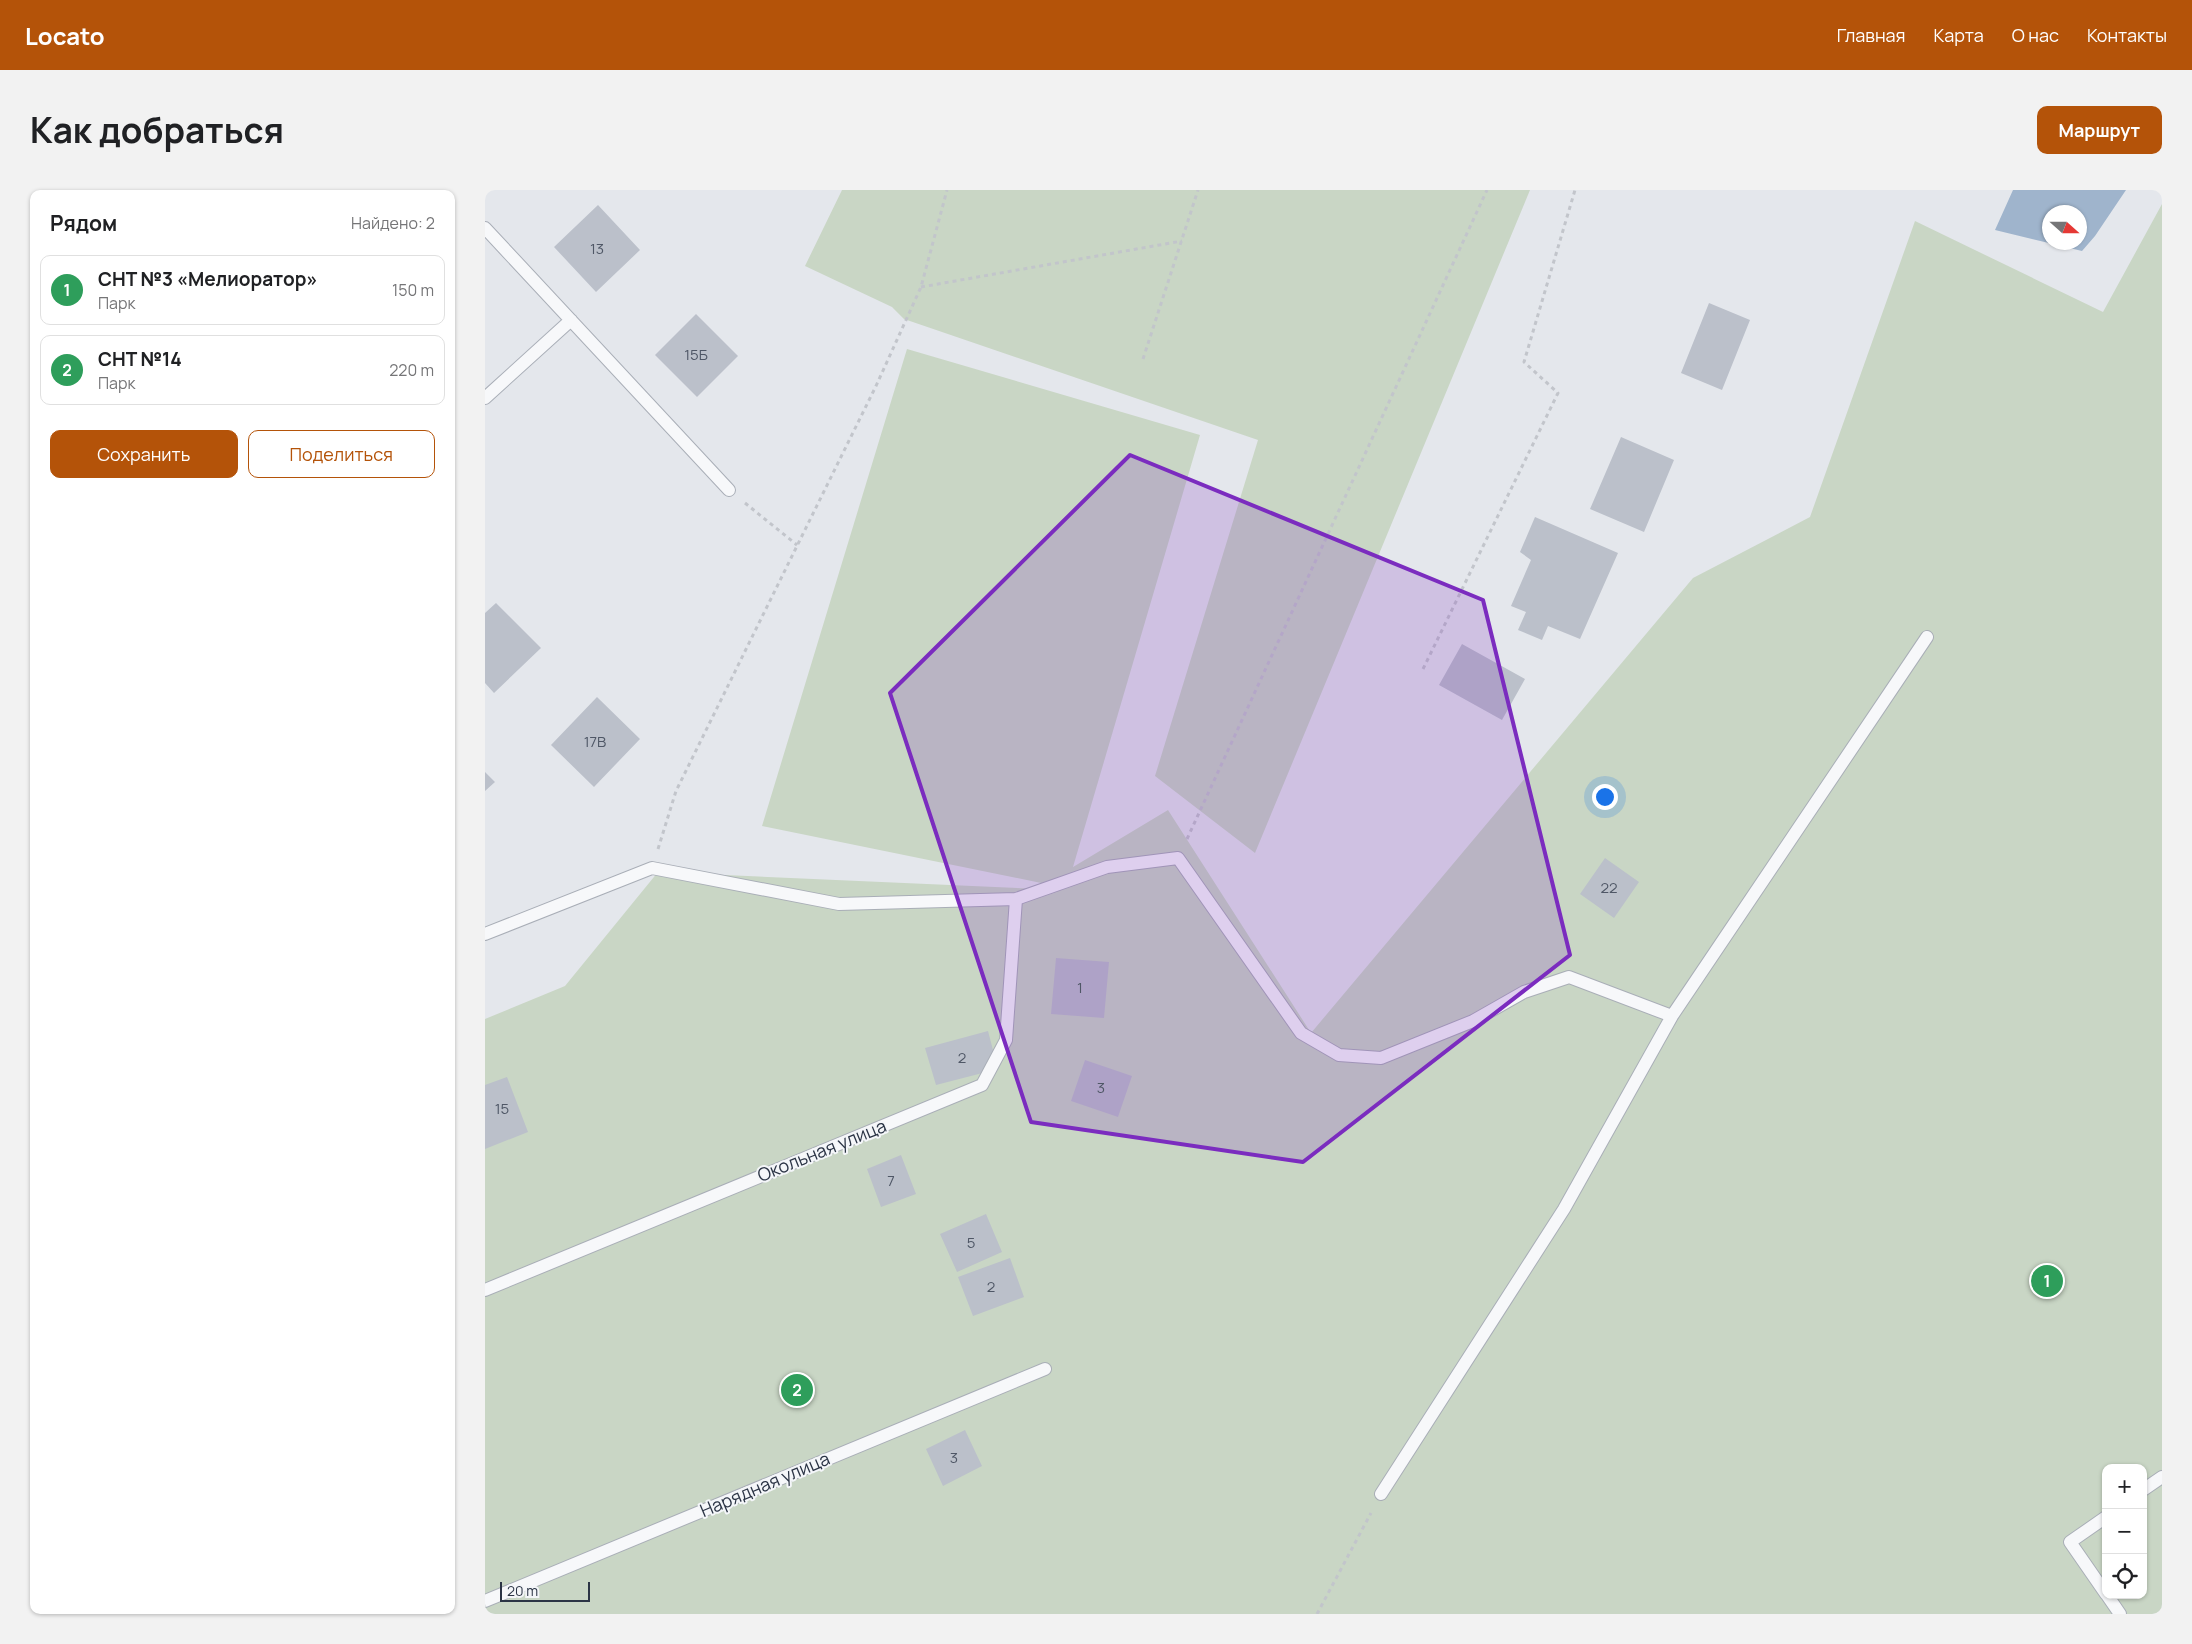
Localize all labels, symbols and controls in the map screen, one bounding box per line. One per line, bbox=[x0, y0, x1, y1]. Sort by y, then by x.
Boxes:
text: Locato bbox=[25, 19, 105, 52]
text: Главная bbox=[1837, 23, 1906, 47]
text: Карта bbox=[1934, 23, 1984, 47]
text: О нас bbox=[2012, 23, 2059, 47]
text: Контакты bbox=[2087, 23, 2167, 47]
text: Как добраться bbox=[30, 106, 284, 154]
button: Маршрут bbox=[2037, 106, 2162, 154]
north arrow bbox=[2042, 205, 2087, 250]
text: Рядом bbox=[50, 209, 117, 237]
text: Найдено: 2 bbox=[351, 212, 435, 234]
house number: 13 bbox=[590, 238, 604, 259]
text: СНТ №3 «Мелиоратор» bbox=[98, 266, 318, 292]
text: 1 bbox=[63, 279, 71, 301]
text: 150 m bbox=[392, 279, 434, 301]
text: Парк bbox=[98, 292, 135, 314]
house number: 15Б bbox=[684, 344, 708, 365]
text: СНТ №14 bbox=[98, 346, 182, 372]
text: 2 bbox=[62, 359, 72, 381]
text: 220 m bbox=[389, 359, 434, 381]
text: Парк bbox=[98, 372, 135, 394]
button: Сохранить bbox=[50, 430, 238, 478]
button: Поделиться bbox=[248, 430, 435, 478]
house number: 17В bbox=[584, 731, 606, 752]
your location bbox=[1592, 784, 1618, 810]
house number: 22 bbox=[1600, 877, 1618, 898]
house number: 1 bbox=[1077, 977, 1083, 998]
house number: 2 bbox=[958, 1047, 966, 1068]
house number: 3 bbox=[1097, 1077, 1105, 1098]
house number: 15 bbox=[495, 1098, 509, 1119]
street label: Окольная улица bbox=[754, 1113, 890, 1187]
house number: 7 bbox=[887, 1170, 895, 1191]
house number: 5 bbox=[967, 1232, 975, 1253]
pin: 1 bbox=[2031, 1262, 2063, 1300]
house number: 2 bbox=[987, 1276, 995, 1297]
pin: 2 bbox=[781, 1371, 813, 1409]
street label: Нарядная улица bbox=[696, 1446, 833, 1522]
house number: 3 bbox=[950, 1447, 958, 1468]
map controls bbox=[2102, 1464, 2147, 1599]
button: + bbox=[2102, 1464, 2147, 1509]
button: − bbox=[2102, 1509, 2147, 1554]
button: locate bbox=[2102, 1554, 2147, 1599]
scale bar bbox=[500, 1579, 590, 1602]
text: 20 m bbox=[507, 1581, 538, 1600]

